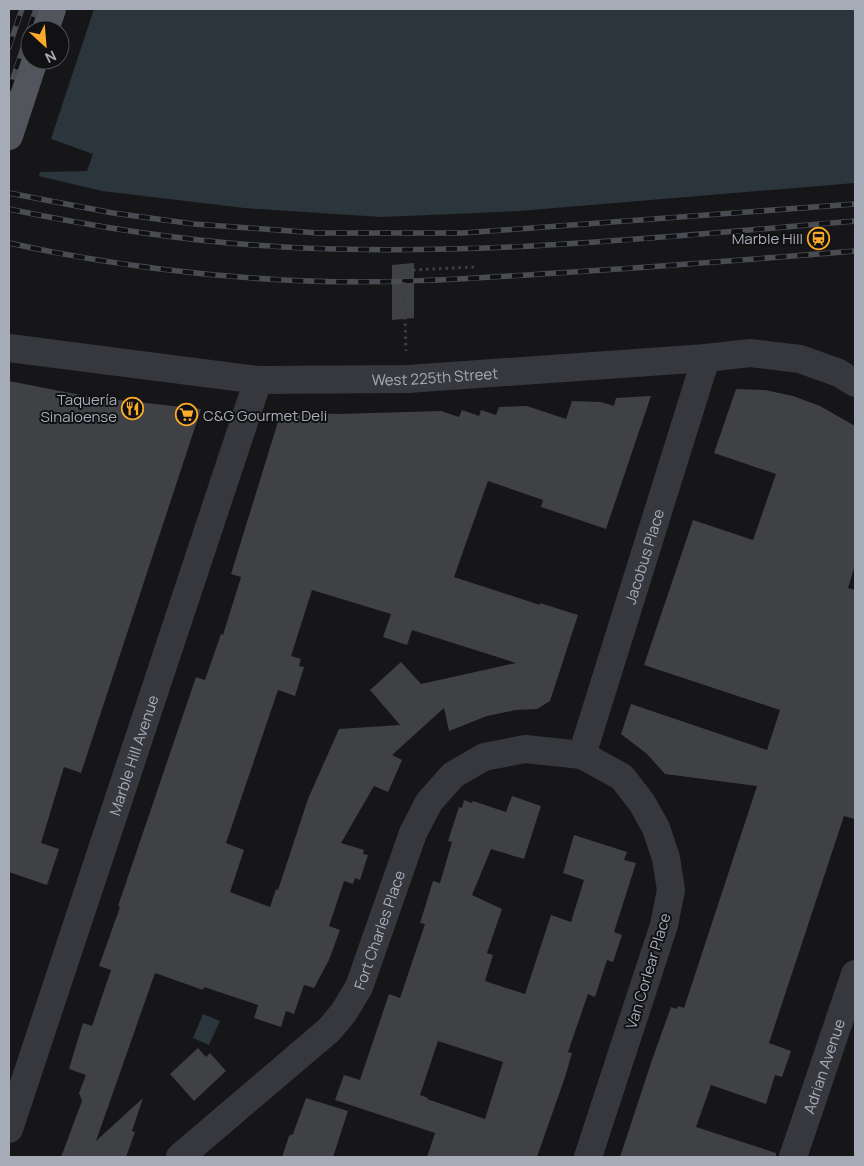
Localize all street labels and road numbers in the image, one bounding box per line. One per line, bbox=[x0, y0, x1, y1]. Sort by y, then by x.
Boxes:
street label: West 225th Street bbox=[372, 362, 499, 390]
street label: Jacobus Place bbox=[619, 506, 669, 607]
street label: Marble Hill Avenue bbox=[103, 692, 163, 818]
street label: Fort Charles Place bbox=[348, 867, 410, 992]
street label: Van Corlear Place bbox=[620, 910, 676, 1032]
street label: Adrian Avenue bbox=[798, 1016, 850, 1116]

